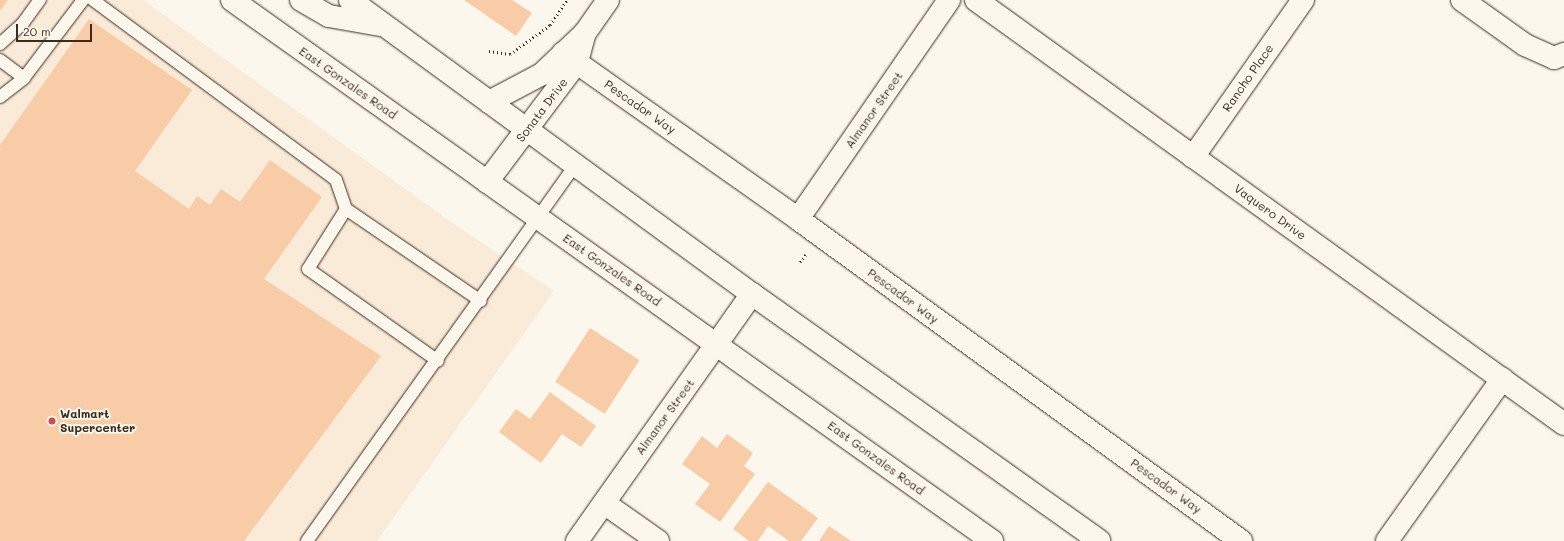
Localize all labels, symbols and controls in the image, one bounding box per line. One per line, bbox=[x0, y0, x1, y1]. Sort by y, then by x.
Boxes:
scale bar bbox=[18, 16, 94, 42]
text: 20 m bbox=[23, 23, 51, 39]
street label: Rancho Place bbox=[1219, 42, 1277, 114]
street label: East Gonzales Road bbox=[296, 44, 400, 122]
street label: Almanor Street bbox=[842, 69, 906, 151]
street label: Sonata Drive bbox=[513, 75, 571, 145]
street label: Pescador Way bbox=[601, 77, 679, 137]
street label: Vaquero Drive bbox=[1231, 181, 1309, 243]
street label: East Gonzales Road bbox=[560, 231, 664, 309]
street label: Pescador Way bbox=[865, 265, 941, 327]
street label: Almanor Street bbox=[633, 376, 697, 458]
place label: Walmart Supercenter bbox=[60, 407, 135, 435]
marker: Walmart Supercenter bbox=[47, 416, 57, 426]
street label: East Gonzales Road bbox=[825, 418, 927, 498]
street label: Pescador Way bbox=[1128, 455, 1204, 517]

